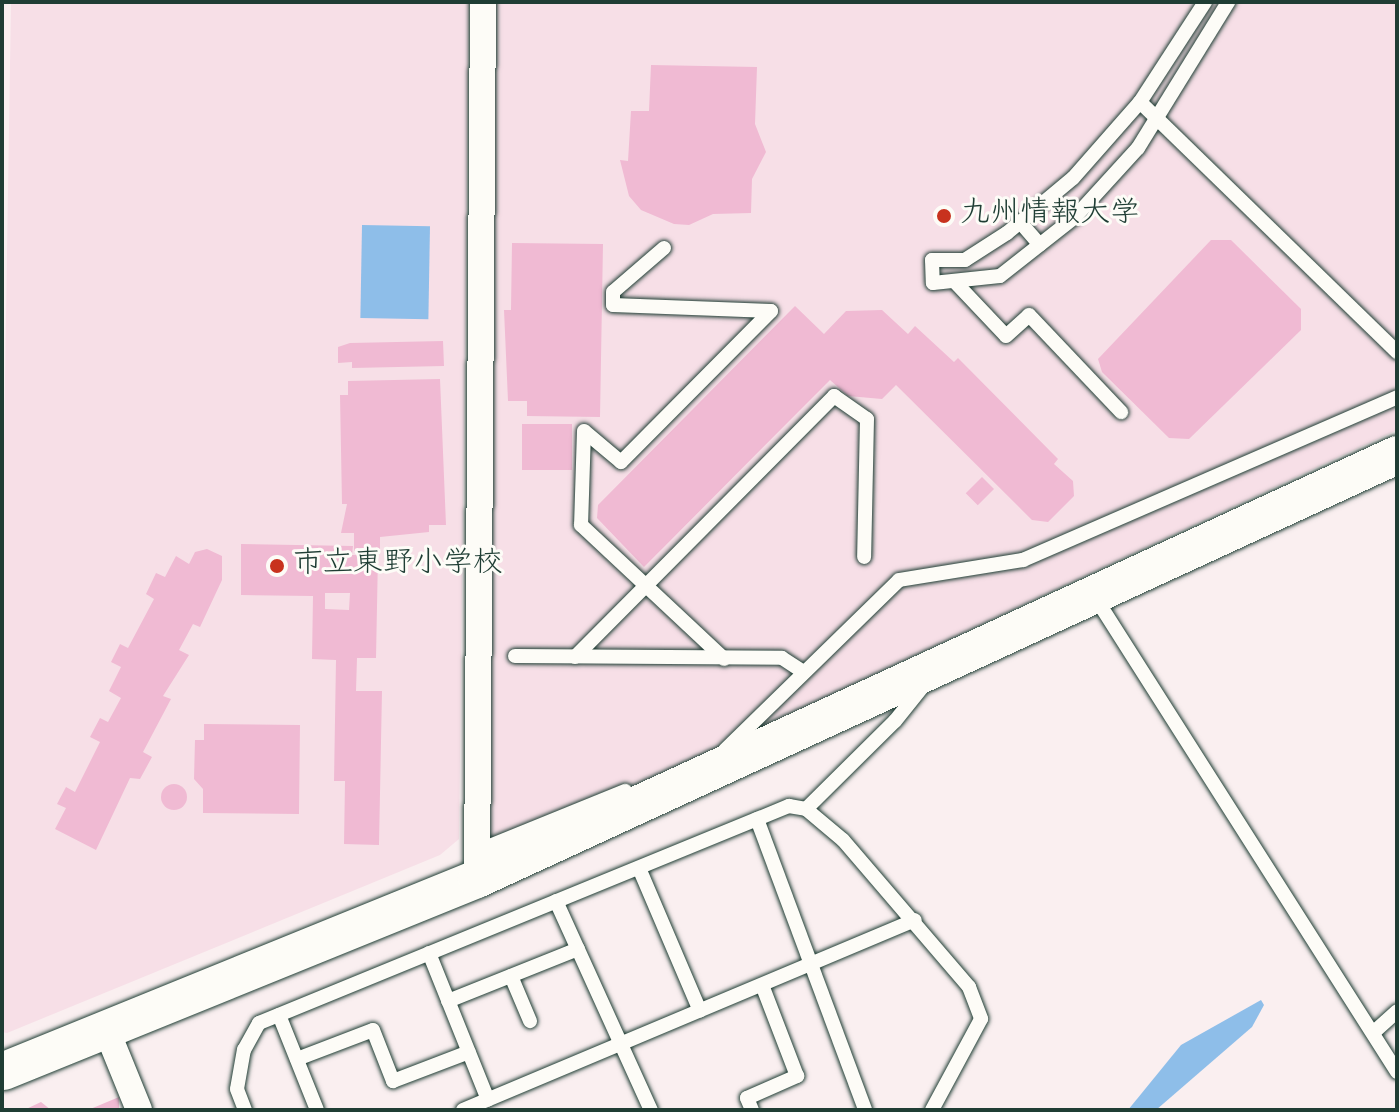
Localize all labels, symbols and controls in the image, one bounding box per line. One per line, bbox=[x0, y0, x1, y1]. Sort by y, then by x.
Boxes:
place label: 九州情報大学 bbox=[960, 198, 1140, 234]
marker: 九州情報大学 bbox=[935, 207, 953, 225]
place label: 市立東野小学校 bbox=[293, 548, 503, 584]
marker: 市立東野小学校 bbox=[268, 557, 286, 575]

